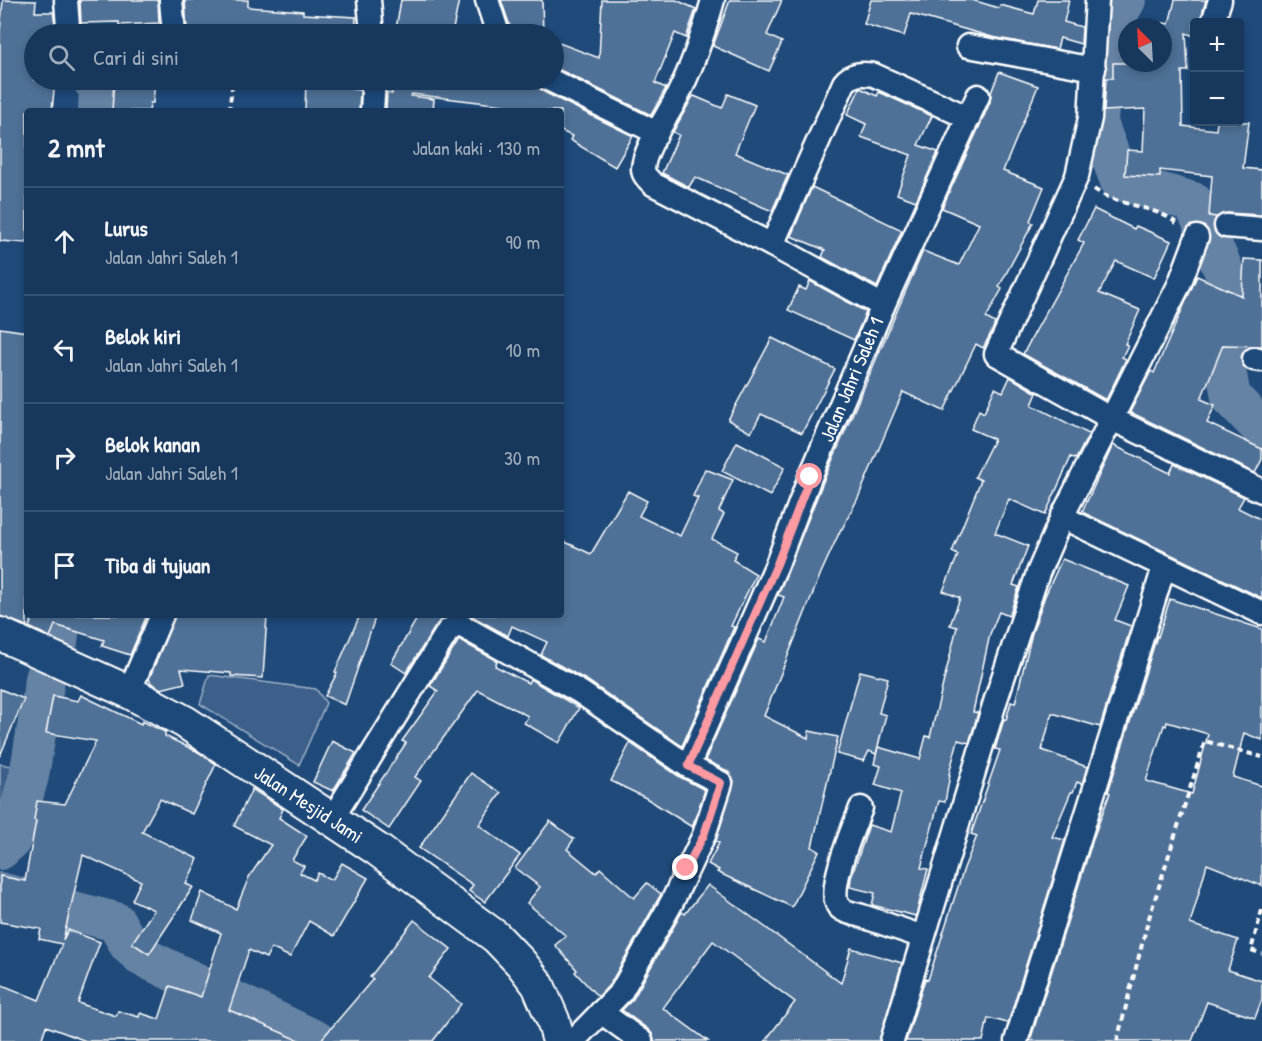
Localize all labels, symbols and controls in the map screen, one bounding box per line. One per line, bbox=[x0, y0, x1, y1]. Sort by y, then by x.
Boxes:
north arrow bbox=[1118, 18, 1172, 72]
map controls bbox=[1190, 18, 1244, 126]
button: + bbox=[1190, 18, 1244, 72]
search box bbox=[24, 24, 564, 90]
icon: search bbox=[45, 41, 78, 74]
text: Cari di sini bbox=[93, 42, 179, 72]
button: − bbox=[1190, 72, 1244, 126]
text: 2 mnt bbox=[48, 130, 105, 165]
text: Jalan kaki · 130 m bbox=[412, 134, 540, 161]
text: Lurus bbox=[105, 213, 148, 243]
icon: ahead bbox=[48, 225, 81, 258]
text: 90 m bbox=[506, 228, 540, 255]
text: Jalan Jahri Saleh 1 bbox=[105, 243, 238, 270]
street label: Jalan Jahri Saleh 1 bbox=[813, 312, 889, 446]
text: Belok kiri bbox=[105, 321, 181, 351]
icon: left bbox=[48, 333, 81, 366]
text: 10 m bbox=[506, 336, 540, 363]
text: Jalan Jahri Saleh 1 bbox=[105, 351, 238, 378]
text: Belok kanan bbox=[105, 429, 200, 459]
icon: right bbox=[48, 441, 81, 474]
text: 30 m bbox=[504, 444, 540, 471]
text: Jalan Jahri Saleh 1 bbox=[105, 459, 238, 486]
route start bbox=[796, 463, 822, 489]
icon: arrive bbox=[48, 549, 81, 582]
text: Tiba di tujuan bbox=[105, 550, 210, 580]
street label: Jalan Mesjid Jami bbox=[249, 759, 369, 849]
route end bbox=[672, 854, 698, 880]

